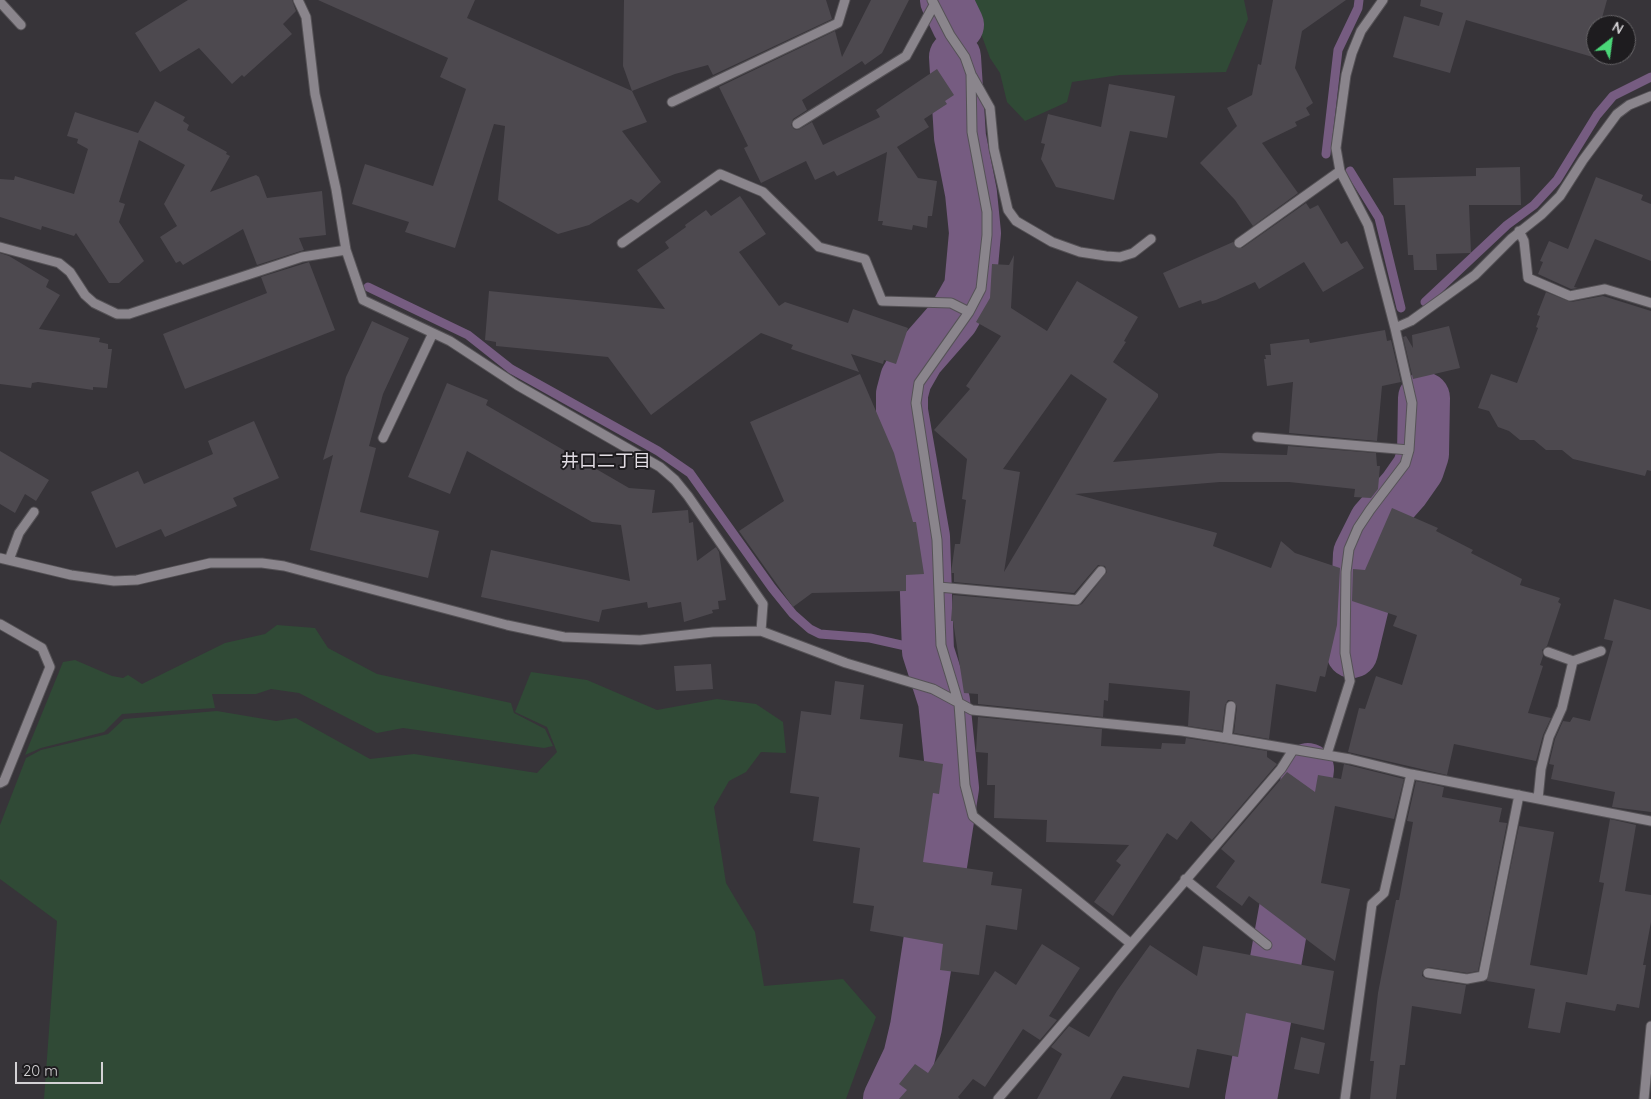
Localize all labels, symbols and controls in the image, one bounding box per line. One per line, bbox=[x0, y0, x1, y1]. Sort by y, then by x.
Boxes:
north arrow bbox=[1586, 15, 1636, 65]
text: N bbox=[1609, 18, 1627, 38]
district label: 井口二丁目 bbox=[561, 451, 651, 473]
scale bar bbox=[18, 1052, 105, 1084]
text: 20 m bbox=[23, 1061, 58, 1080]

